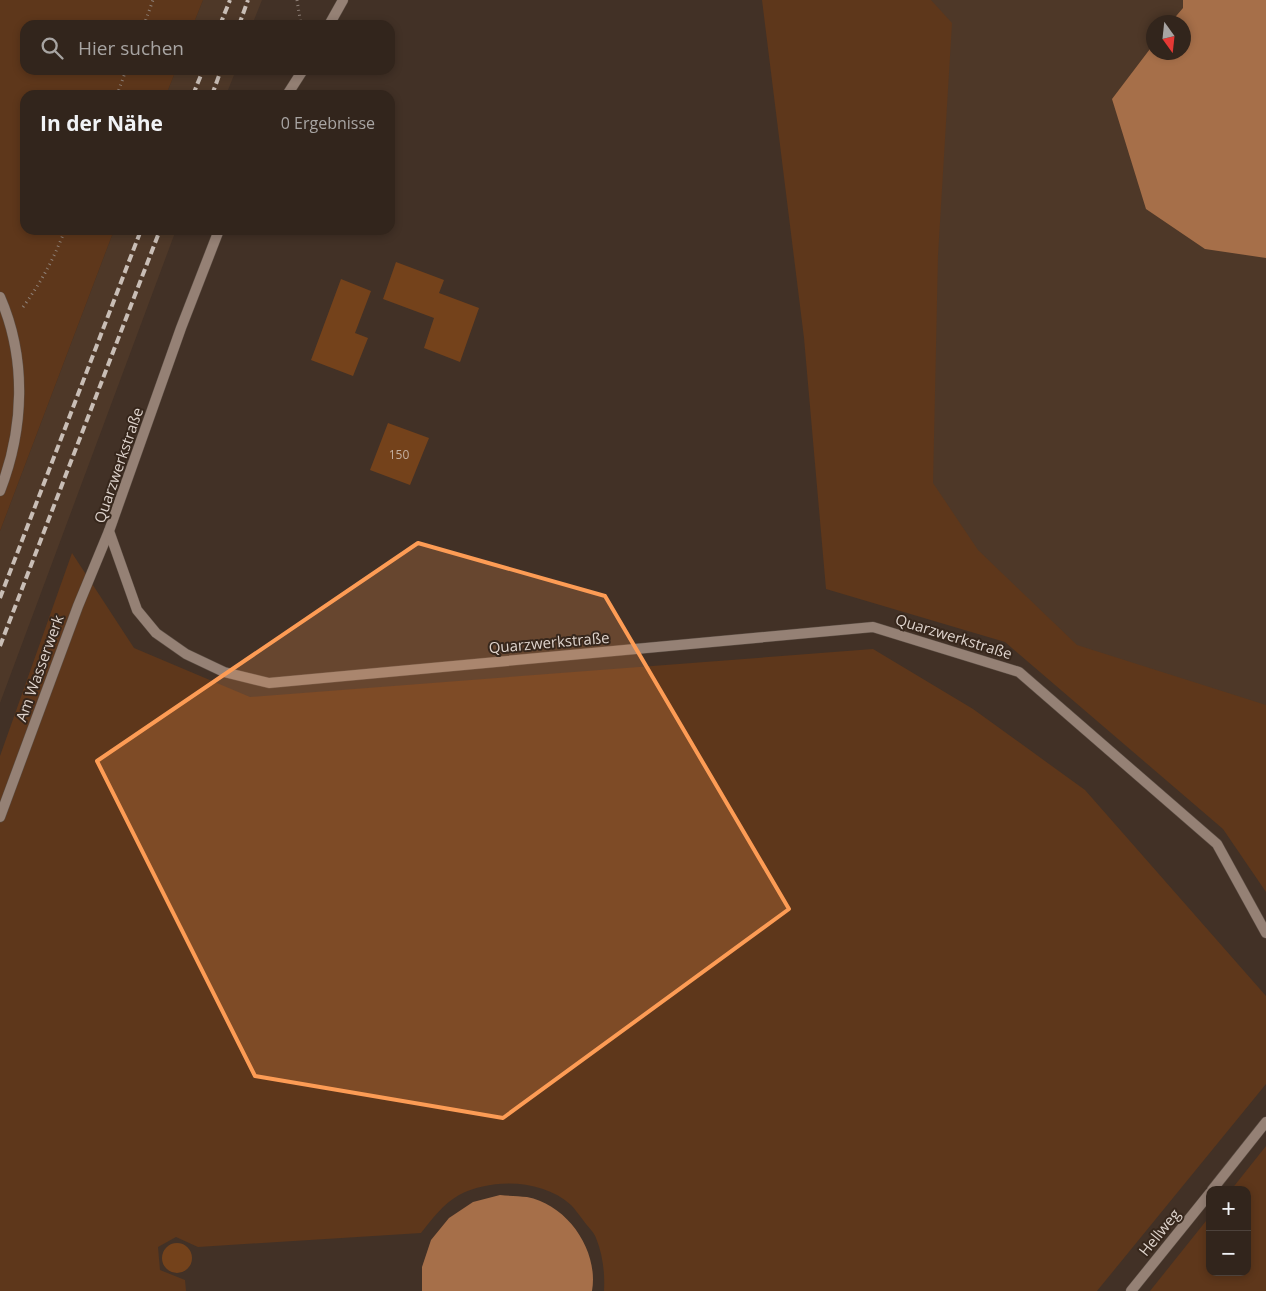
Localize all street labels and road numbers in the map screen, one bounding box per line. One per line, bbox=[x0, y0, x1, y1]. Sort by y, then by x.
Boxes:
street label: Quarzwerkstraße bbox=[89, 404, 147, 526]
street label: Quarzwerkstraße bbox=[893, 609, 1015, 663]
street label: Am Wasserwerk bbox=[10, 612, 68, 724]
street label: Quarzwerkstraße bbox=[488, 627, 610, 657]
street label: Hellweg bbox=[1134, 1204, 1184, 1260]

